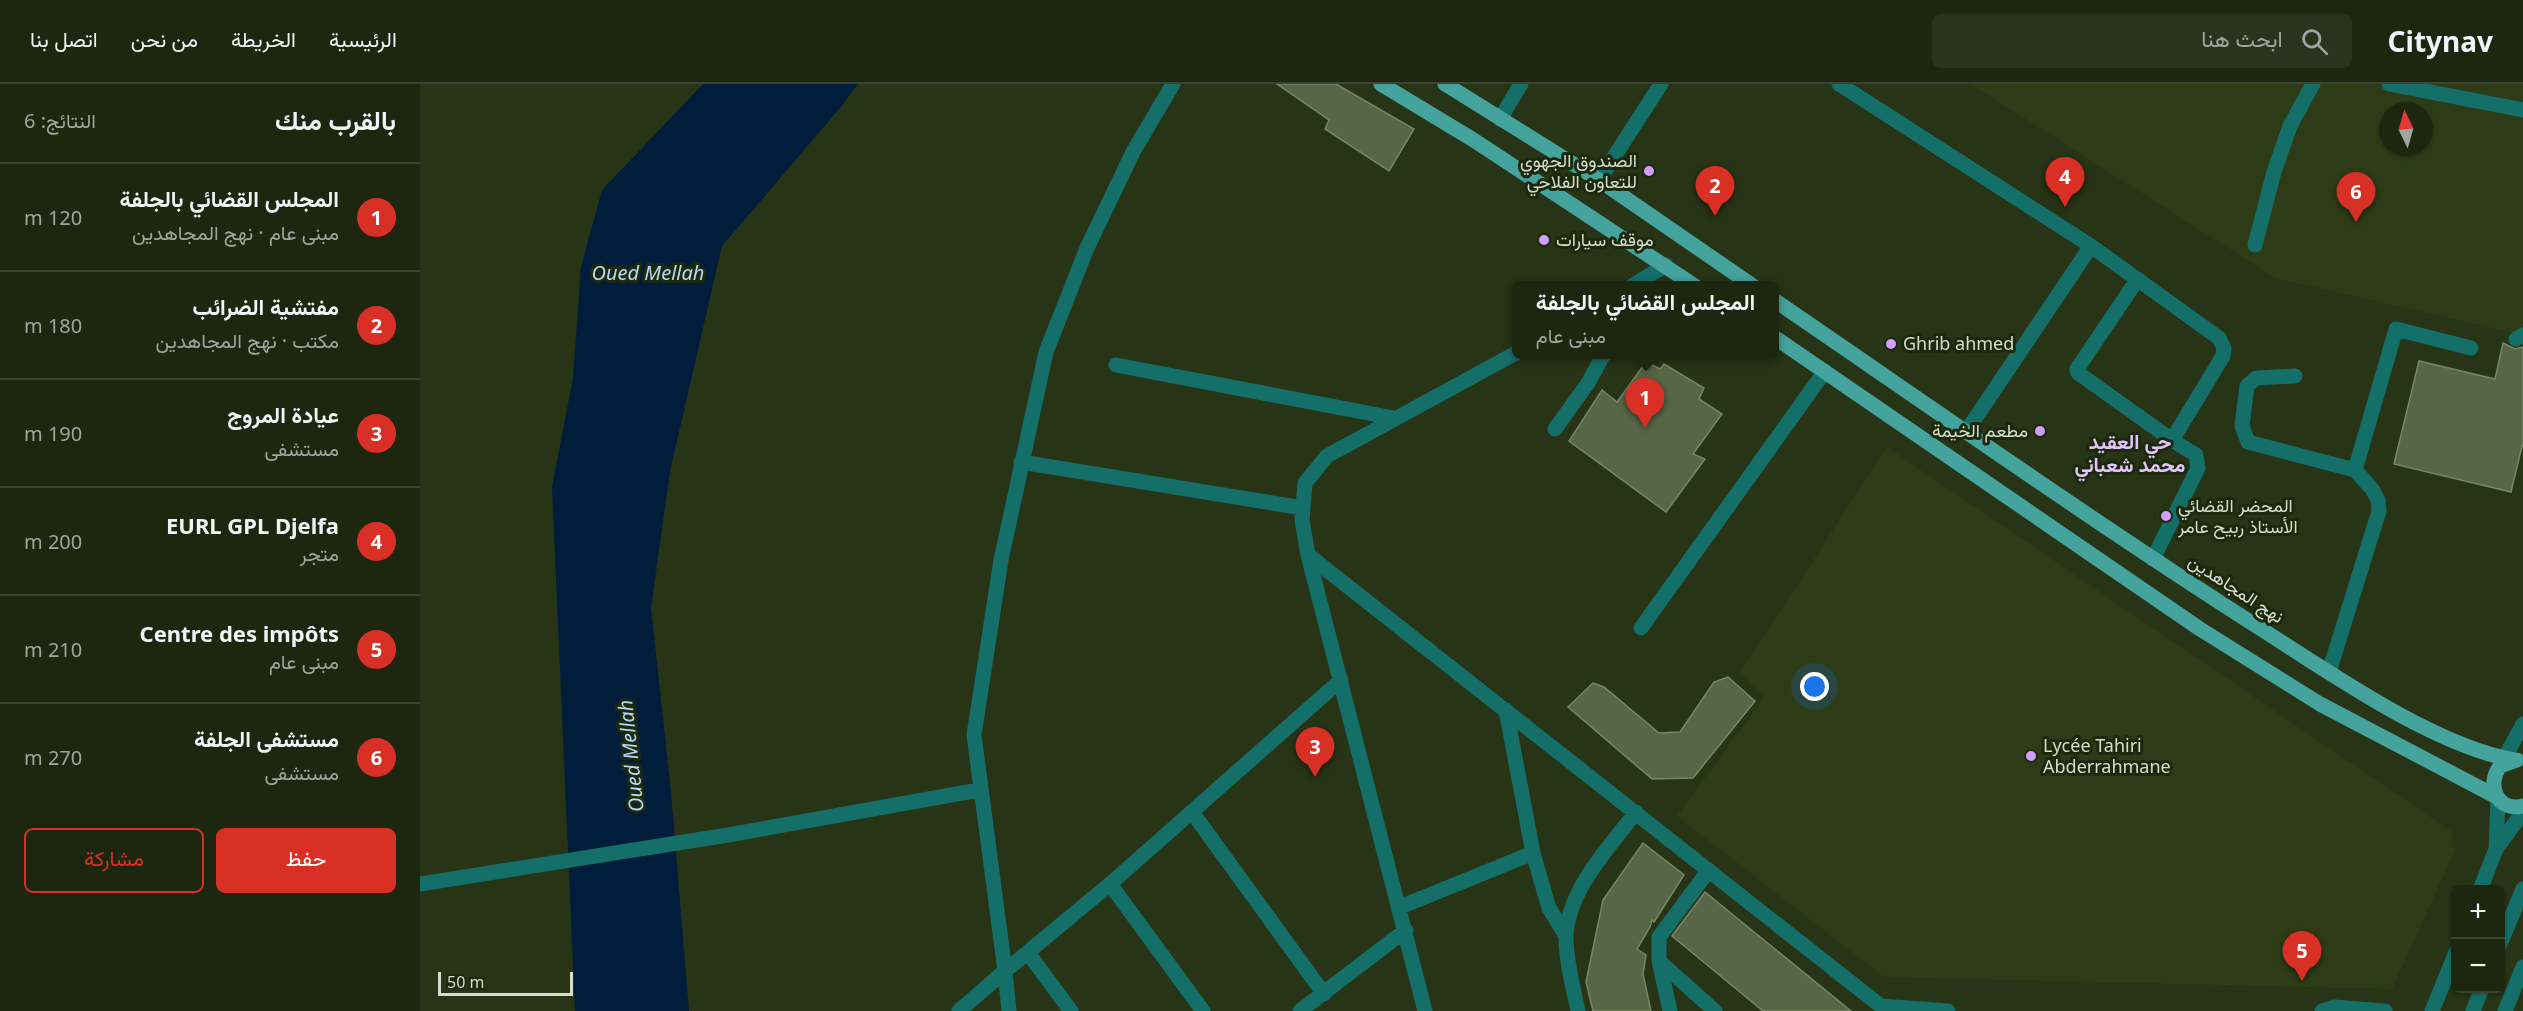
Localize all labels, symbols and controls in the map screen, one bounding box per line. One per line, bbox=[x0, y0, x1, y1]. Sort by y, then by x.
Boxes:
search box bbox=[1932, 14, 2352, 68]
text: Citynav bbox=[2388, 22, 2493, 60]
text: ابحث هنا bbox=[2201, 23, 2283, 53]
text: اتصل بنا bbox=[30, 25, 98, 53]
text: من نحن bbox=[131, 25, 198, 53]
text: الخريطة bbox=[231, 25, 296, 53]
text: الرئيسية bbox=[329, 25, 397, 53]
icon: search bbox=[2298, 25, 2331, 58]
text: بالقرب منك bbox=[275, 102, 396, 138]
north arrow bbox=[2379, 102, 2433, 156]
text: النتائج: 6 bbox=[24, 107, 96, 134]
place label: الصندوق الجهوي للتعاون الفلاحي bbox=[1520, 148, 1637, 197]
pin: 4 bbox=[2046, 158, 2084, 207]
marker: الصندوق الجهوي للتعاون الفلاحي bbox=[1642, 164, 1656, 178]
pin: 2 bbox=[1696, 166, 1734, 216]
pin: 6 bbox=[2336, 172, 2376, 222]
text: المجلس القضائي بالجلفة bbox=[120, 183, 339, 213]
text: 120 m bbox=[24, 204, 82, 231]
text: 1 bbox=[371, 204, 382, 231]
text: مبنى عام · نهج المجاهدين bbox=[132, 219, 339, 246]
place label: موقف سيارات bbox=[1556, 227, 1654, 251]
marker: موقف سيارات bbox=[1537, 233, 1551, 247]
water label: Oued Mellah bbox=[592, 259, 704, 286]
popup bbox=[1512, 281, 1779, 359]
text: المجلس القضائي بالجلفة bbox=[1536, 286, 1755, 316]
text: مفتشية الضرائب bbox=[192, 291, 339, 321]
text: 180 m bbox=[24, 312, 82, 339]
text: 2 bbox=[371, 312, 382, 339]
text: مبنى عام bbox=[1536, 322, 1606, 349]
text: مكتب · نهج المجاهدين bbox=[155, 327, 339, 354]
place label: Ghrib ahmed bbox=[1903, 331, 2014, 355]
marker: Ghrib ahmed bbox=[1884, 337, 1898, 351]
pin: 1 bbox=[1626, 378, 1664, 428]
text: عيادة المروج bbox=[227, 399, 339, 429]
place label: مطعم الخيمة bbox=[1932, 418, 2028, 443]
text: 190 m bbox=[24, 420, 82, 447]
text: 3 bbox=[371, 420, 382, 447]
marker: مطعم الخيمة bbox=[2033, 424, 2047, 438]
district label: حي العقيد محمد شعباني bbox=[2075, 428, 2186, 482]
text: مستشفى bbox=[264, 435, 339, 462]
place label: المحضر القضائي الأستاذ ربيح عامر bbox=[2177, 493, 2298, 539]
marker: المحضر القضائي الأستاذ ربيح عامر bbox=[2159, 509, 2173, 523]
text: EURL GPL Djelfa bbox=[166, 510, 339, 540]
text: 200 m bbox=[24, 528, 82, 555]
text: 4 bbox=[371, 528, 382, 555]
text: متجر bbox=[300, 540, 339, 567]
street label: نهج المجاهدين bbox=[2184, 548, 2289, 629]
text: Centre des impôts bbox=[140, 618, 339, 648]
text: 210 m bbox=[24, 636, 82, 663]
text: 5 bbox=[371, 636, 382, 663]
text: مبنى عام bbox=[269, 648, 339, 675]
your location bbox=[1800, 672, 1829, 701]
water label: Oued Mellah bbox=[611, 699, 650, 814]
text: مستشفى الجلفة bbox=[194, 723, 339, 753]
pin: 3 bbox=[1296, 728, 1334, 777]
place label: Lycée Tahiri Abderrahmane bbox=[2043, 733, 2171, 778]
text: 270 m bbox=[24, 744, 82, 771]
text: 6 bbox=[371, 744, 382, 771]
marker: Lycée Tahiri Abderrahmane bbox=[2024, 749, 2038, 763]
text: مستشفى bbox=[264, 759, 339, 786]
button: مشاركة bbox=[24, 828, 204, 893]
button: حفظ bbox=[216, 828, 396, 893]
map controls bbox=[2451, 885, 2505, 993]
button: + bbox=[2451, 885, 2505, 939]
pin: 5 bbox=[2282, 932, 2322, 981]
button: − bbox=[2451, 939, 2505, 993]
scale bar bbox=[438, 969, 573, 996]
text: 50 m bbox=[447, 971, 484, 993]

